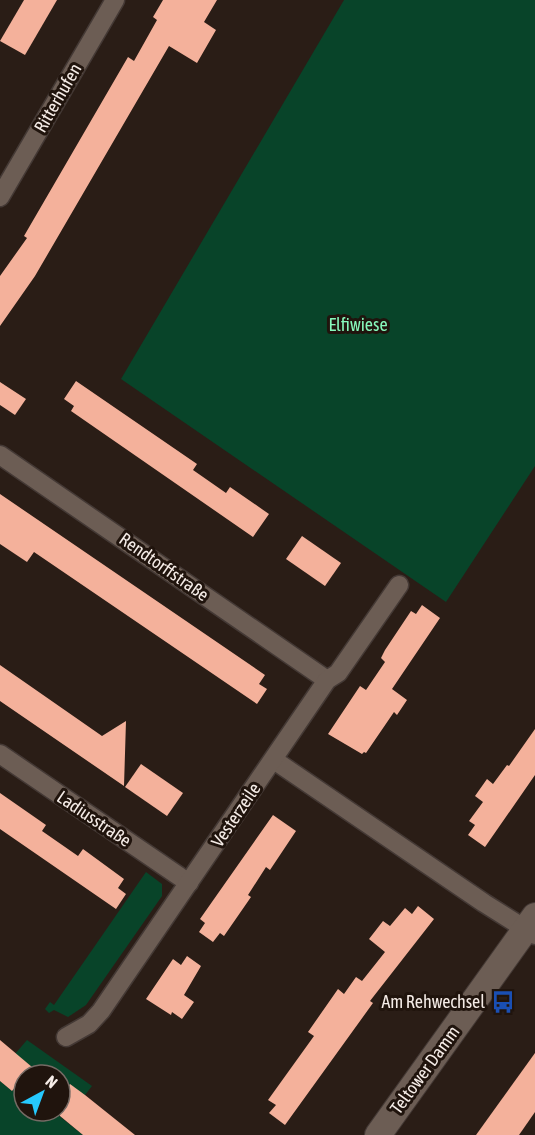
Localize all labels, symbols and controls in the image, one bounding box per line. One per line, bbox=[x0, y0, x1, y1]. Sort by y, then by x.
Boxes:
street label: Ritterhufen bbox=[29, 60, 86, 136]
park label: Elfiwiese bbox=[328, 314, 388, 335]
street label: Rendtorffstraße bbox=[116, 528, 213, 605]
street label: Vesterzeile bbox=[207, 779, 265, 851]
street label: Ladiusstraße bbox=[53, 786, 135, 851]
bus stop icon: Am Rehwechsel bbox=[490, 989, 516, 1015]
place label: Am Rehwechsel bbox=[382, 991, 485, 1012]
street label: Teltower Damm bbox=[386, 1021, 464, 1118]
north arrow bbox=[12, 1063, 72, 1123]
text: N bbox=[42, 1072, 61, 1092]

